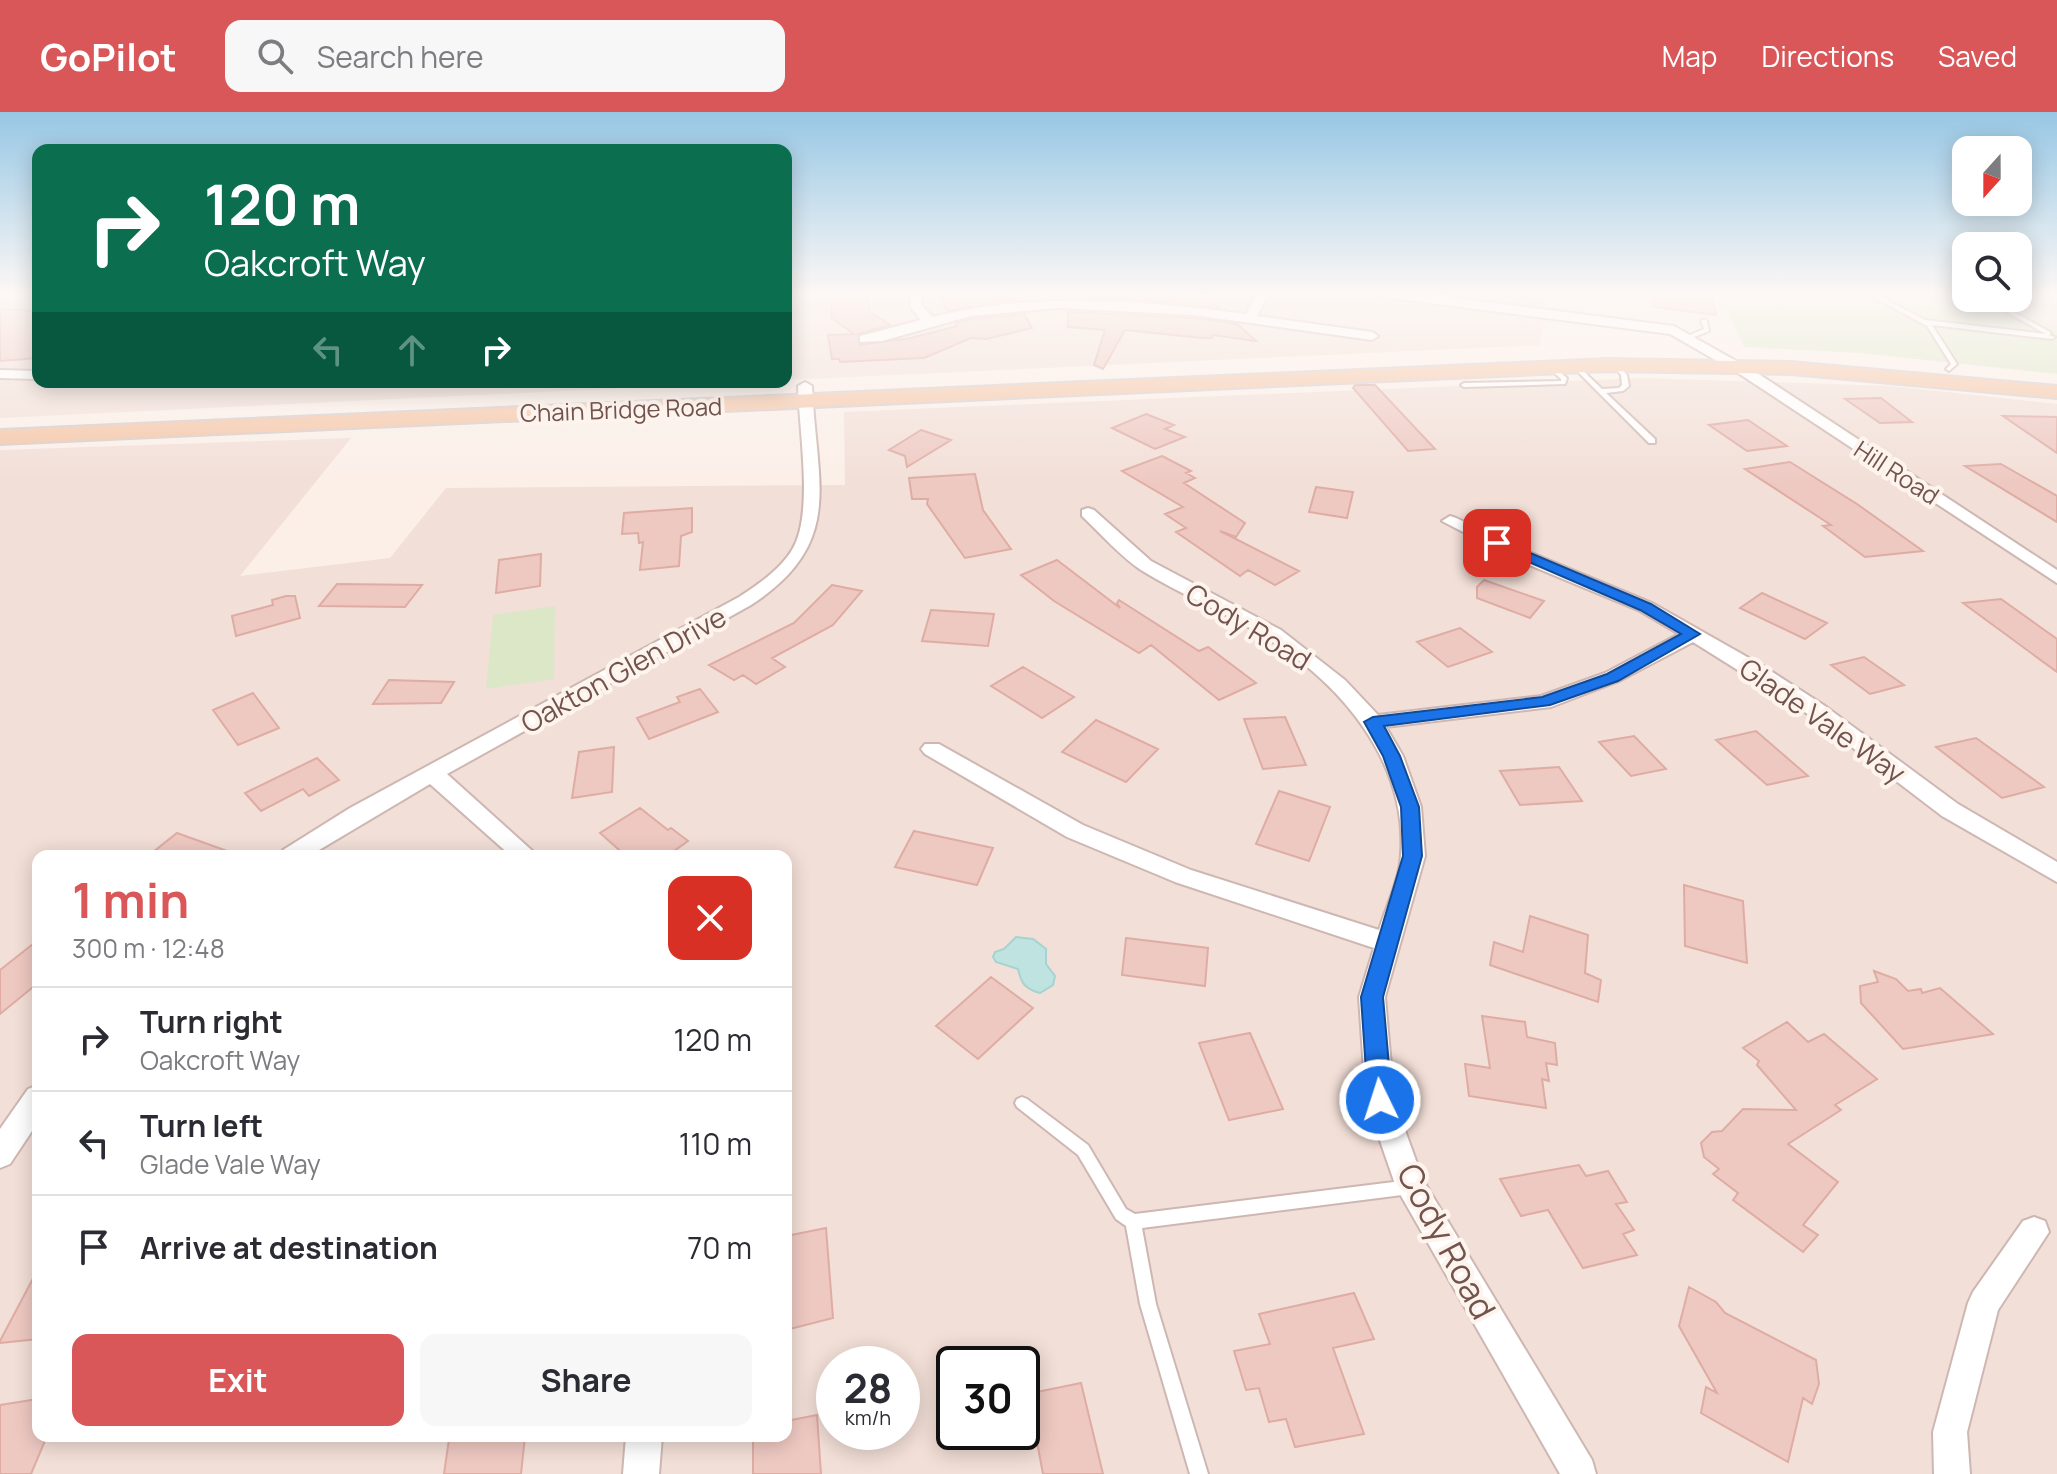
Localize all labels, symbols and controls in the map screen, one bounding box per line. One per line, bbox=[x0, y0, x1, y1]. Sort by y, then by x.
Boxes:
search box bbox=[225, 20, 785, 92]
text: GoPilot bbox=[40, 30, 177, 82]
icon: search bbox=[253, 34, 297, 78]
text: Search here bbox=[317, 36, 484, 77]
text: Map bbox=[1662, 37, 1717, 75]
text: Directions bbox=[1761, 37, 1894, 75]
text: Saved bbox=[1938, 37, 2017, 75]
north arrow bbox=[1952, 136, 2032, 216]
map controls bbox=[1952, 136, 2032, 312]
text: 120 m bbox=[204, 165, 360, 242]
icon: right bbox=[72, 176, 176, 280]
button: search bbox=[1952, 232, 2032, 312]
text: Oakcroft Way bbox=[204, 238, 426, 287]
icon: left bbox=[306, 328, 350, 372]
icon: ahead bbox=[390, 328, 434, 372]
icon: right bbox=[474, 328, 518, 372]
street label: Chain Bridge Road bbox=[519, 389, 723, 429]
street label: Hill Road bbox=[1848, 432, 1946, 512]
pin bbox=[1463, 509, 1531, 577]
icon: arrive bbox=[1475, 521, 1519, 565]
street label: Cody Road bbox=[1179, 574, 1319, 678]
street label: Oakton Glen Drive bbox=[514, 597, 732, 741]
street label: Glade Vale Way bbox=[1732, 649, 1914, 791]
text: 1 min bbox=[72, 867, 189, 932]
button: close bbox=[668, 876, 752, 960]
text: 300 m · 12:48 bbox=[72, 930, 225, 966]
text: Turn right bbox=[140, 1001, 283, 1042]
icon: right bbox=[72, 1017, 116, 1061]
text: 120 m bbox=[673, 1019, 752, 1060]
text: Oakcroft Way bbox=[140, 1042, 300, 1078]
position arrow bbox=[1338, 1058, 1422, 1142]
text: Turn left bbox=[140, 1105, 263, 1146]
icon: left bbox=[72, 1121, 116, 1165]
text: 110 m bbox=[679, 1123, 752, 1164]
text: Glade Vale Way bbox=[140, 1146, 321, 1182]
street label: Cody Road bbox=[1387, 1155, 1507, 1327]
icon: arrive bbox=[72, 1225, 116, 1269]
text: Arrive at destination bbox=[140, 1227, 438, 1268]
text: 70 m bbox=[687, 1227, 752, 1268]
button: Exit bbox=[72, 1334, 404, 1426]
button: Share bbox=[420, 1334, 752, 1426]
speed limit sign: 30 bbox=[936, 1346, 1040, 1450]
text: 28 bbox=[844, 1360, 892, 1415]
text: km/h bbox=[845, 1404, 891, 1431]

